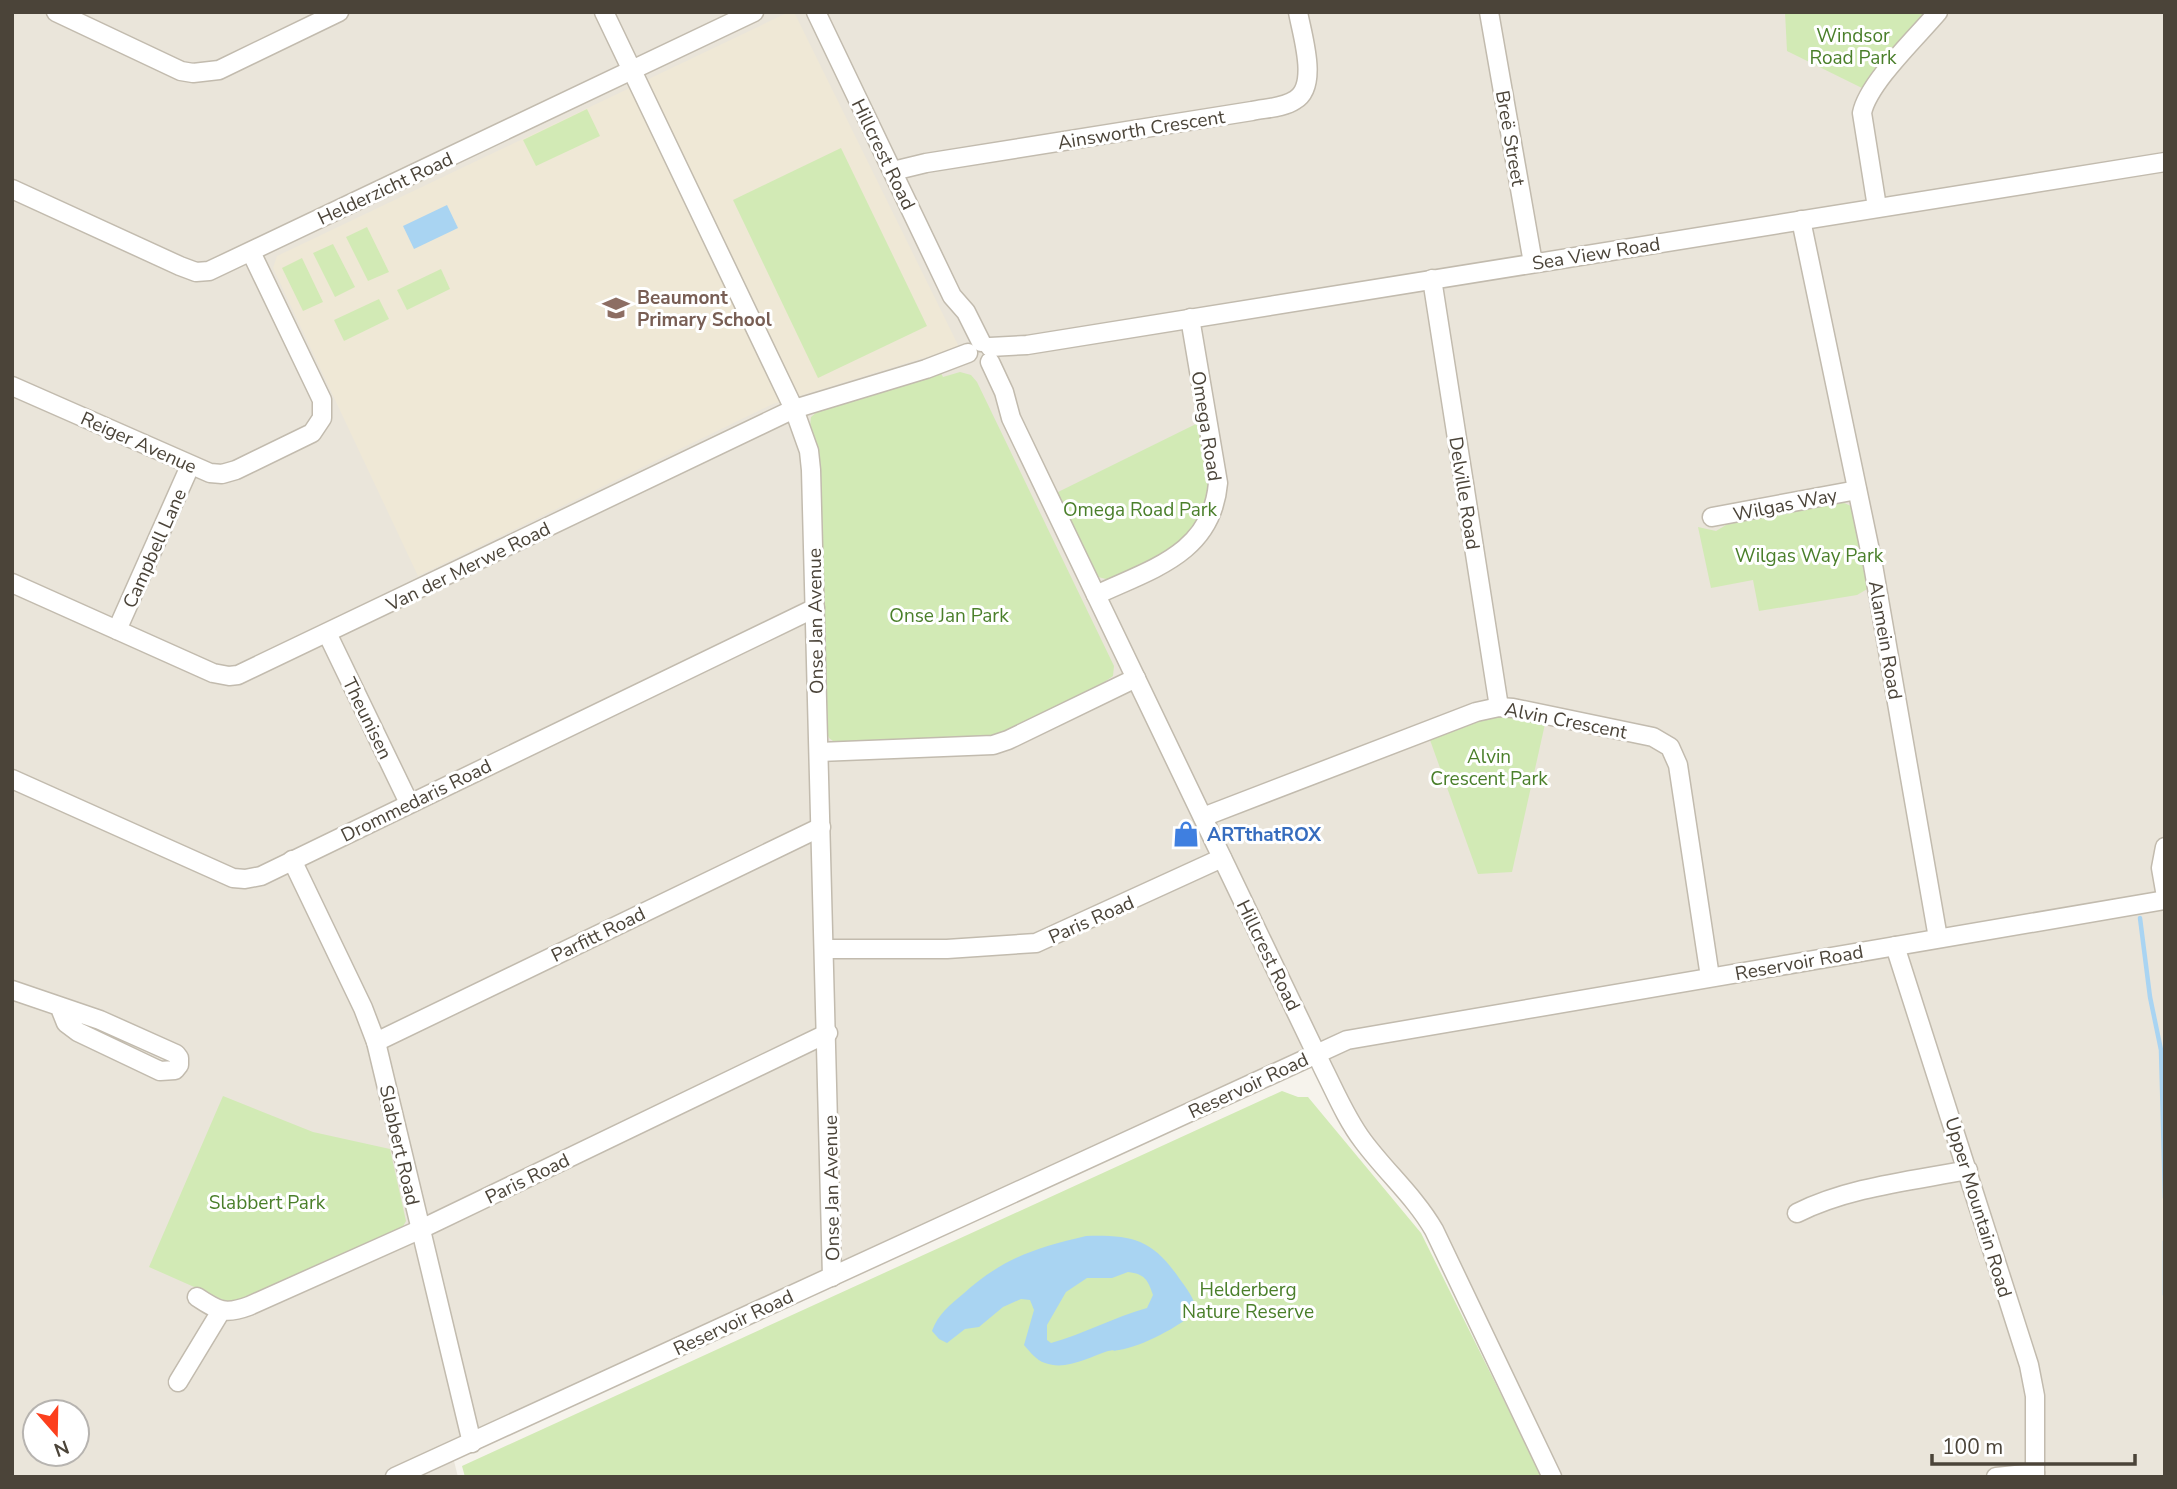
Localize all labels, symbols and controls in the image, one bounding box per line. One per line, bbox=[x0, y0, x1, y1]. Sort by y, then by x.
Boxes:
park label: Windsor Road Park bbox=[1809, 23, 1897, 71]
street label: Breë Street bbox=[1489, 88, 1531, 188]
street label: Hillcrest Road bbox=[845, 95, 921, 214]
street label: Ainsworth Crescent bbox=[1056, 104, 1227, 156]
street label: Helderzicht Road bbox=[313, 146, 457, 232]
street label: Sea View Road bbox=[1530, 231, 1662, 277]
place label: Beaumont Primary School bbox=[637, 285, 772, 333]
school or university icon: Beaumont Primary School bbox=[601, 293, 631, 323]
street label: Omega Road bbox=[1184, 369, 1228, 483]
street label: Reiger Avenue bbox=[76, 406, 201, 480]
street label: Delville Road bbox=[1442, 435, 1486, 552]
street label: Wilgas Way bbox=[1731, 482, 1840, 528]
street label: Campbell Lane bbox=[117, 484, 193, 612]
park label: Omega Road Park bbox=[1063, 497, 1218, 523]
street label: Van der Merwe Road bbox=[381, 516, 555, 618]
park label: Wilgas Way Park bbox=[1735, 543, 1884, 569]
street label: Onse Jan Avenue bbox=[802, 548, 830, 694]
street label: Alamein Road bbox=[1862, 579, 1908, 702]
park label: Onse Jan Park bbox=[889, 603, 1009, 629]
street label: Theunisen bbox=[336, 673, 398, 764]
street label: Alvin Crescent bbox=[1502, 696, 1629, 746]
park label: Alvin Crescent Park bbox=[1430, 744, 1548, 792]
street label: Drommedaris Road bbox=[337, 753, 496, 849]
shop icon: ARTthatROX bbox=[1171, 819, 1201, 849]
place label: ARTthatROX bbox=[1207, 822, 1321, 848]
street label: Paris Road bbox=[1045, 890, 1138, 950]
street label: Hillcrest Road bbox=[1230, 896, 1306, 1015]
street label: Parfitt Road bbox=[547, 901, 650, 969]
street label: Reservoir Road bbox=[1733, 939, 1865, 987]
street label: Reservoir Road bbox=[1184, 1047, 1313, 1125]
street label: Slabbert Road bbox=[373, 1083, 425, 1208]
street label: Upper Mountain Road bbox=[1938, 1114, 2018, 1301]
street label: Onse Jan Avenue bbox=[818, 1115, 846, 1261]
street label: Paris Road bbox=[481, 1147, 574, 1211]
park label: Slabbert Park bbox=[209, 1190, 326, 1216]
park label: Helderberg Nature Reserve bbox=[1182, 1277, 1314, 1325]
street label: Reservoir Road bbox=[669, 1284, 798, 1362]
north arrow bbox=[21, 1398, 91, 1468]
scale bar bbox=[1932, 1422, 2135, 1466]
text: N bbox=[50, 1433, 73, 1463]
text: 100 m bbox=[1942, 1433, 2003, 1461]

